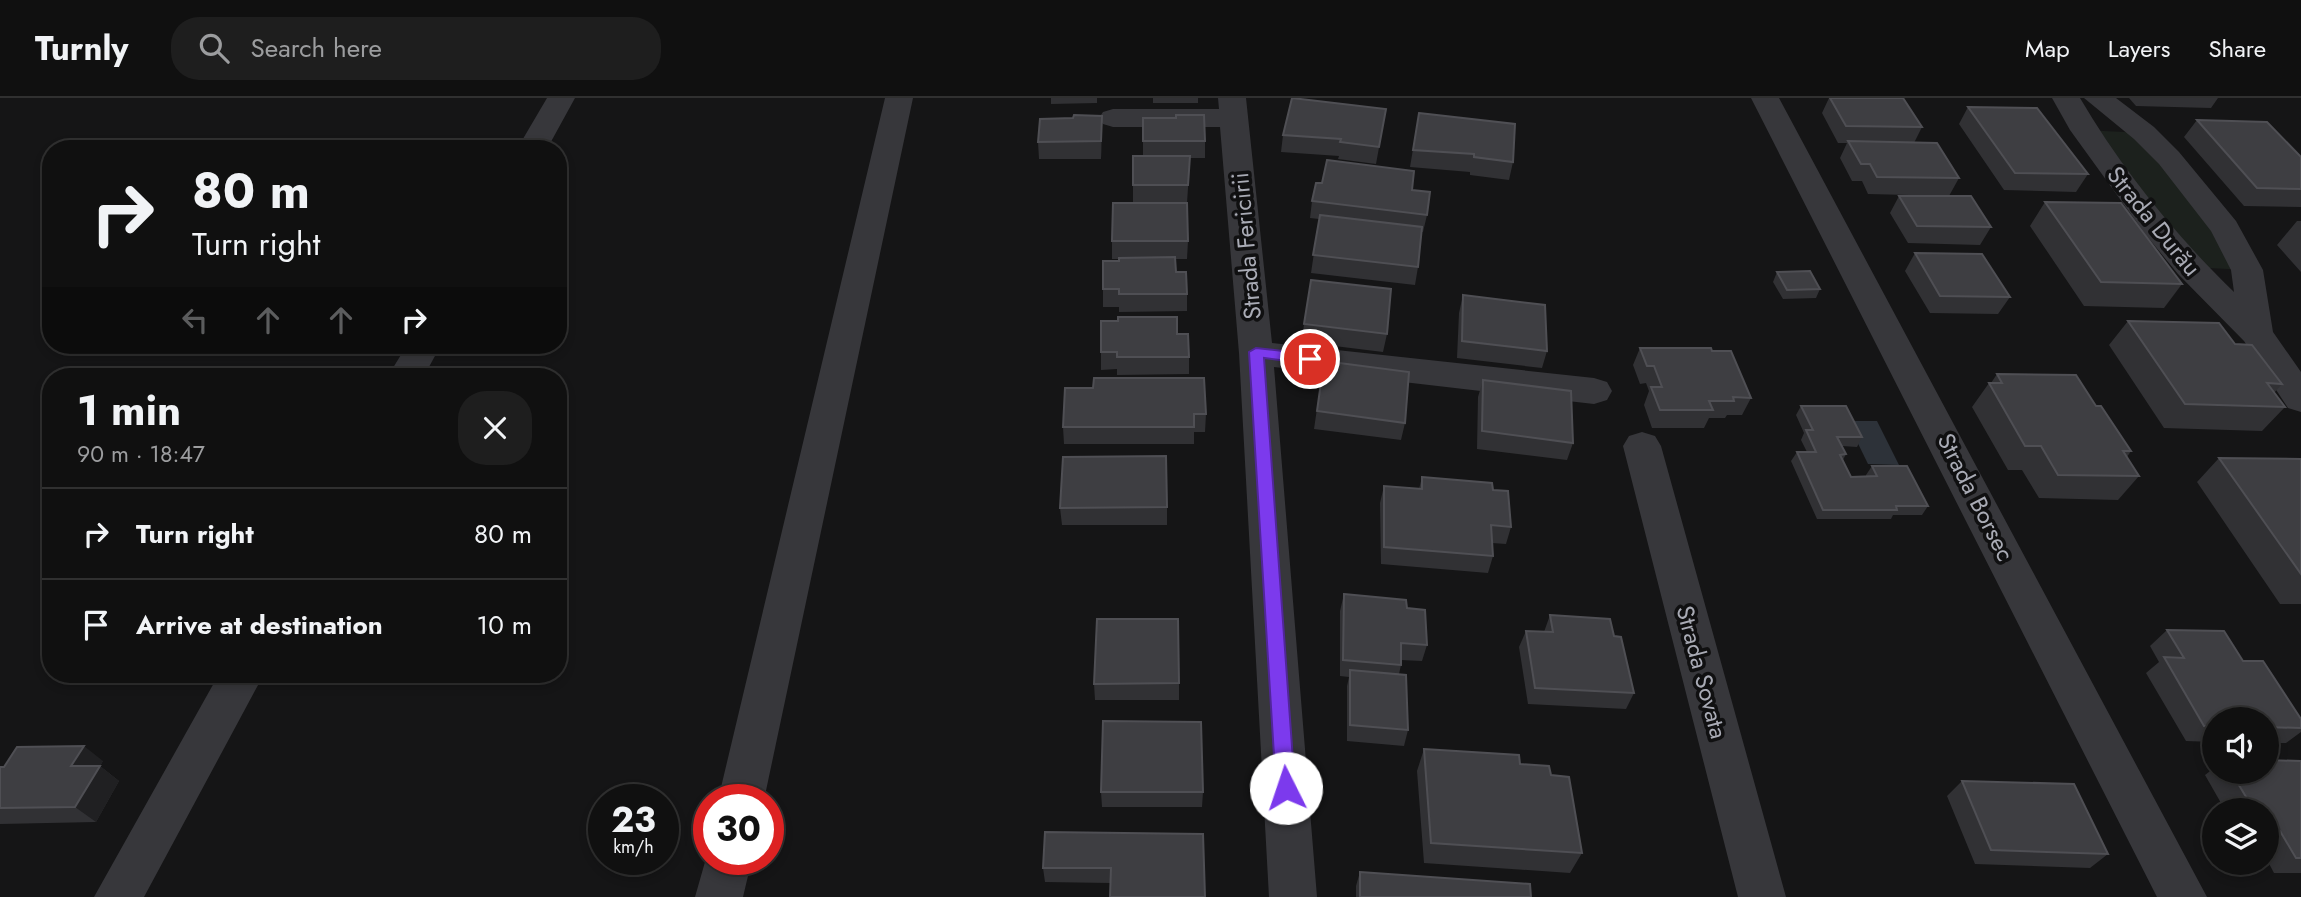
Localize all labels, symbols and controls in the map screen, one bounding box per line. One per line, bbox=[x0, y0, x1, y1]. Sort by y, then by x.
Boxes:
search box bbox=[171, 17, 661, 80]
text: Turnly bbox=[35, 25, 129, 72]
icon: search bbox=[195, 29, 233, 67]
text: Search here bbox=[251, 29, 382, 67]
text: Map bbox=[2025, 31, 2070, 66]
text: Layers bbox=[2108, 31, 2170, 66]
text: Share bbox=[2208, 31, 2266, 66]
text: 80 m bbox=[192, 156, 310, 226]
street label: Strada Durău bbox=[2099, 158, 2209, 284]
icon: right bbox=[77, 168, 168, 259]
street label: Strada Fericirii bbox=[1222, 171, 1270, 321]
text: Turn right bbox=[192, 221, 321, 267]
icon: left bbox=[176, 301, 214, 339]
icon: ahead bbox=[249, 301, 287, 339]
icon: ahead bbox=[322, 301, 360, 339]
icon: right bbox=[395, 301, 433, 339]
pin bbox=[1280, 329, 1340, 389]
icon: arrive bbox=[1291, 340, 1329, 378]
text: 1 min bbox=[77, 380, 181, 441]
button: close bbox=[458, 391, 532, 465]
street label: Strada Borsec bbox=[1929, 427, 2023, 567]
text: 90 m · 18:47 bbox=[77, 437, 205, 471]
icon: right bbox=[77, 515, 115, 553]
text: Turn right bbox=[136, 515, 254, 553]
text: 80 m bbox=[474, 515, 532, 553]
street label: Strada Sovata bbox=[1667, 602, 1737, 742]
icon: arrive bbox=[77, 606, 115, 644]
text: Arrive at destination bbox=[136, 606, 383, 644]
text: 10 m bbox=[477, 606, 532, 644]
map controls bbox=[2202, 707, 2279, 875]
button: sound bbox=[2202, 707, 2279, 784]
position arrow bbox=[1249, 751, 1323, 825]
speed limit sign: 30 bbox=[693, 784, 784, 875]
text: 23 bbox=[611, 795, 656, 845]
button: layers bbox=[2202, 798, 2279, 875]
text: km/h bbox=[613, 834, 654, 860]

